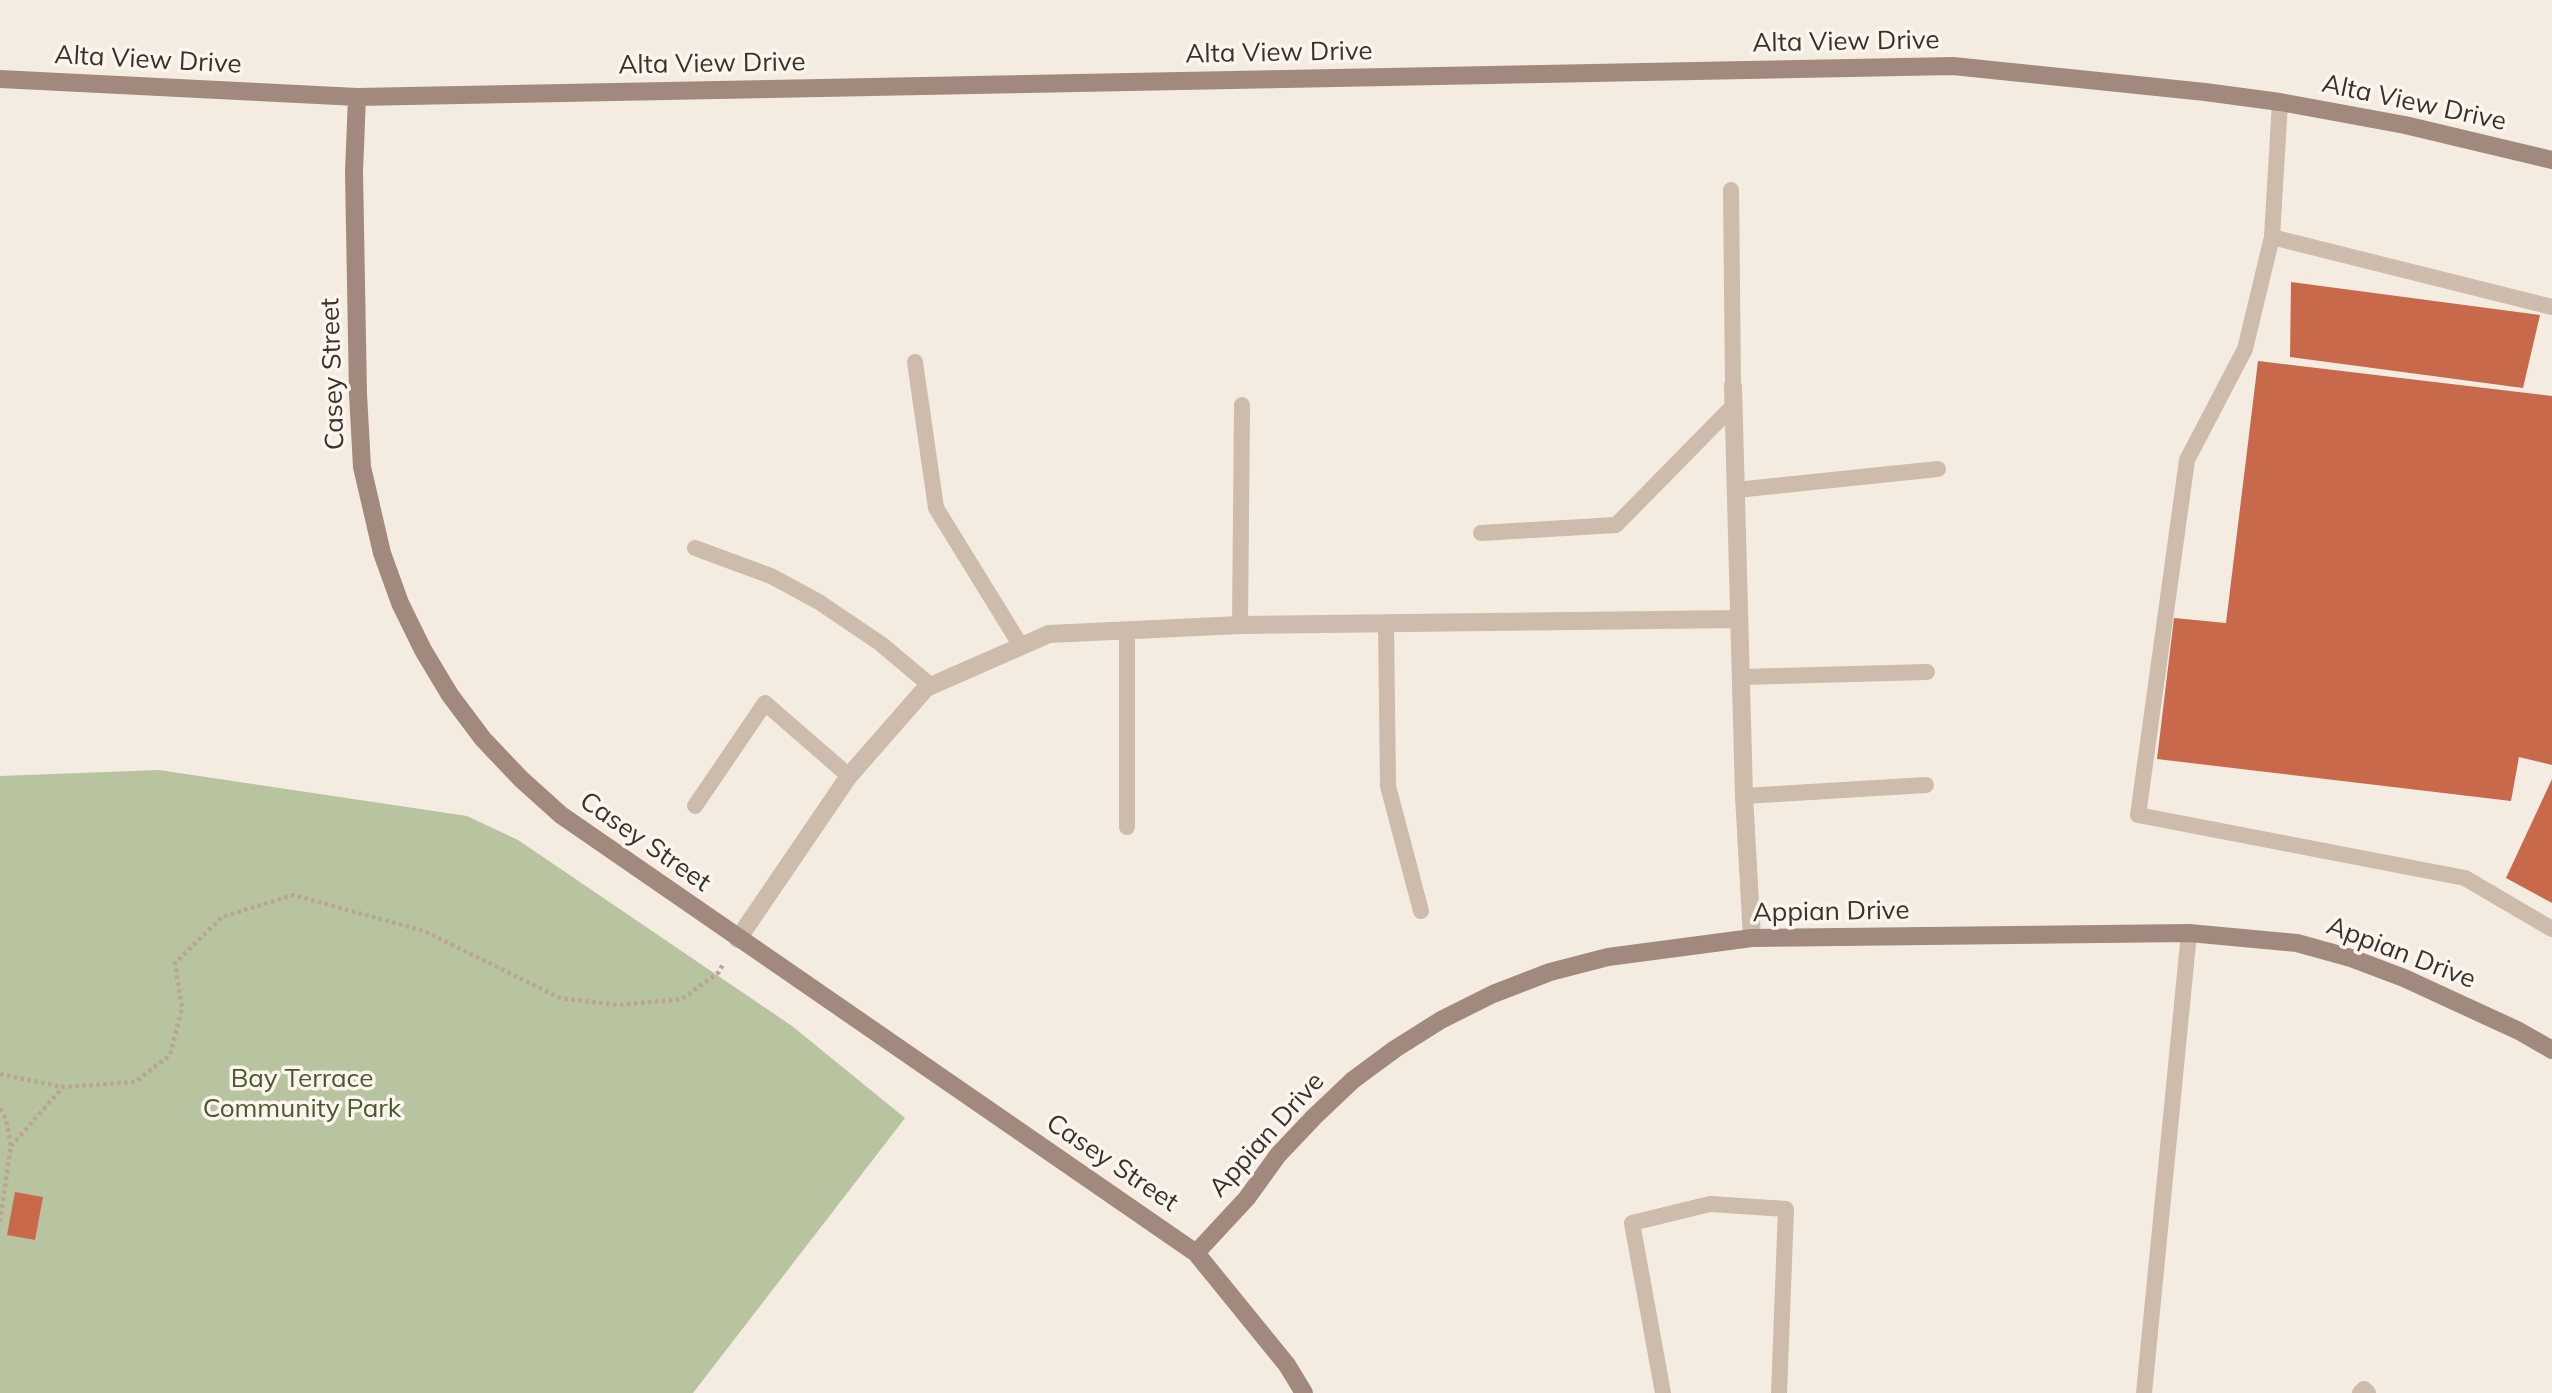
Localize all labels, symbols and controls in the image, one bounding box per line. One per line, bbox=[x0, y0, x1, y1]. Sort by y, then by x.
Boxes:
street label: Alta View Drive bbox=[1752, 25, 1940, 59]
street label: Alta View Drive bbox=[1185, 36, 1373, 70]
street label: Alta View Drive bbox=[54, 40, 242, 80]
street label: Alta View Drive bbox=[618, 47, 806, 81]
street label: Alta View Drive bbox=[2319, 68, 2509, 138]
street label: Casey Street bbox=[315, 297, 351, 451]
street label: Casey Street bbox=[574, 786, 716, 898]
street label: Appian Drive bbox=[1752, 895, 1910, 929]
street label: Appian Drive bbox=[2322, 910, 2480, 996]
park label: Bay Terrace Community Park bbox=[203, 1063, 401, 1124]
street label: Appian Drive bbox=[1203, 1066, 1331, 1204]
street label: Casey Street bbox=[1040, 1107, 1184, 1219]

